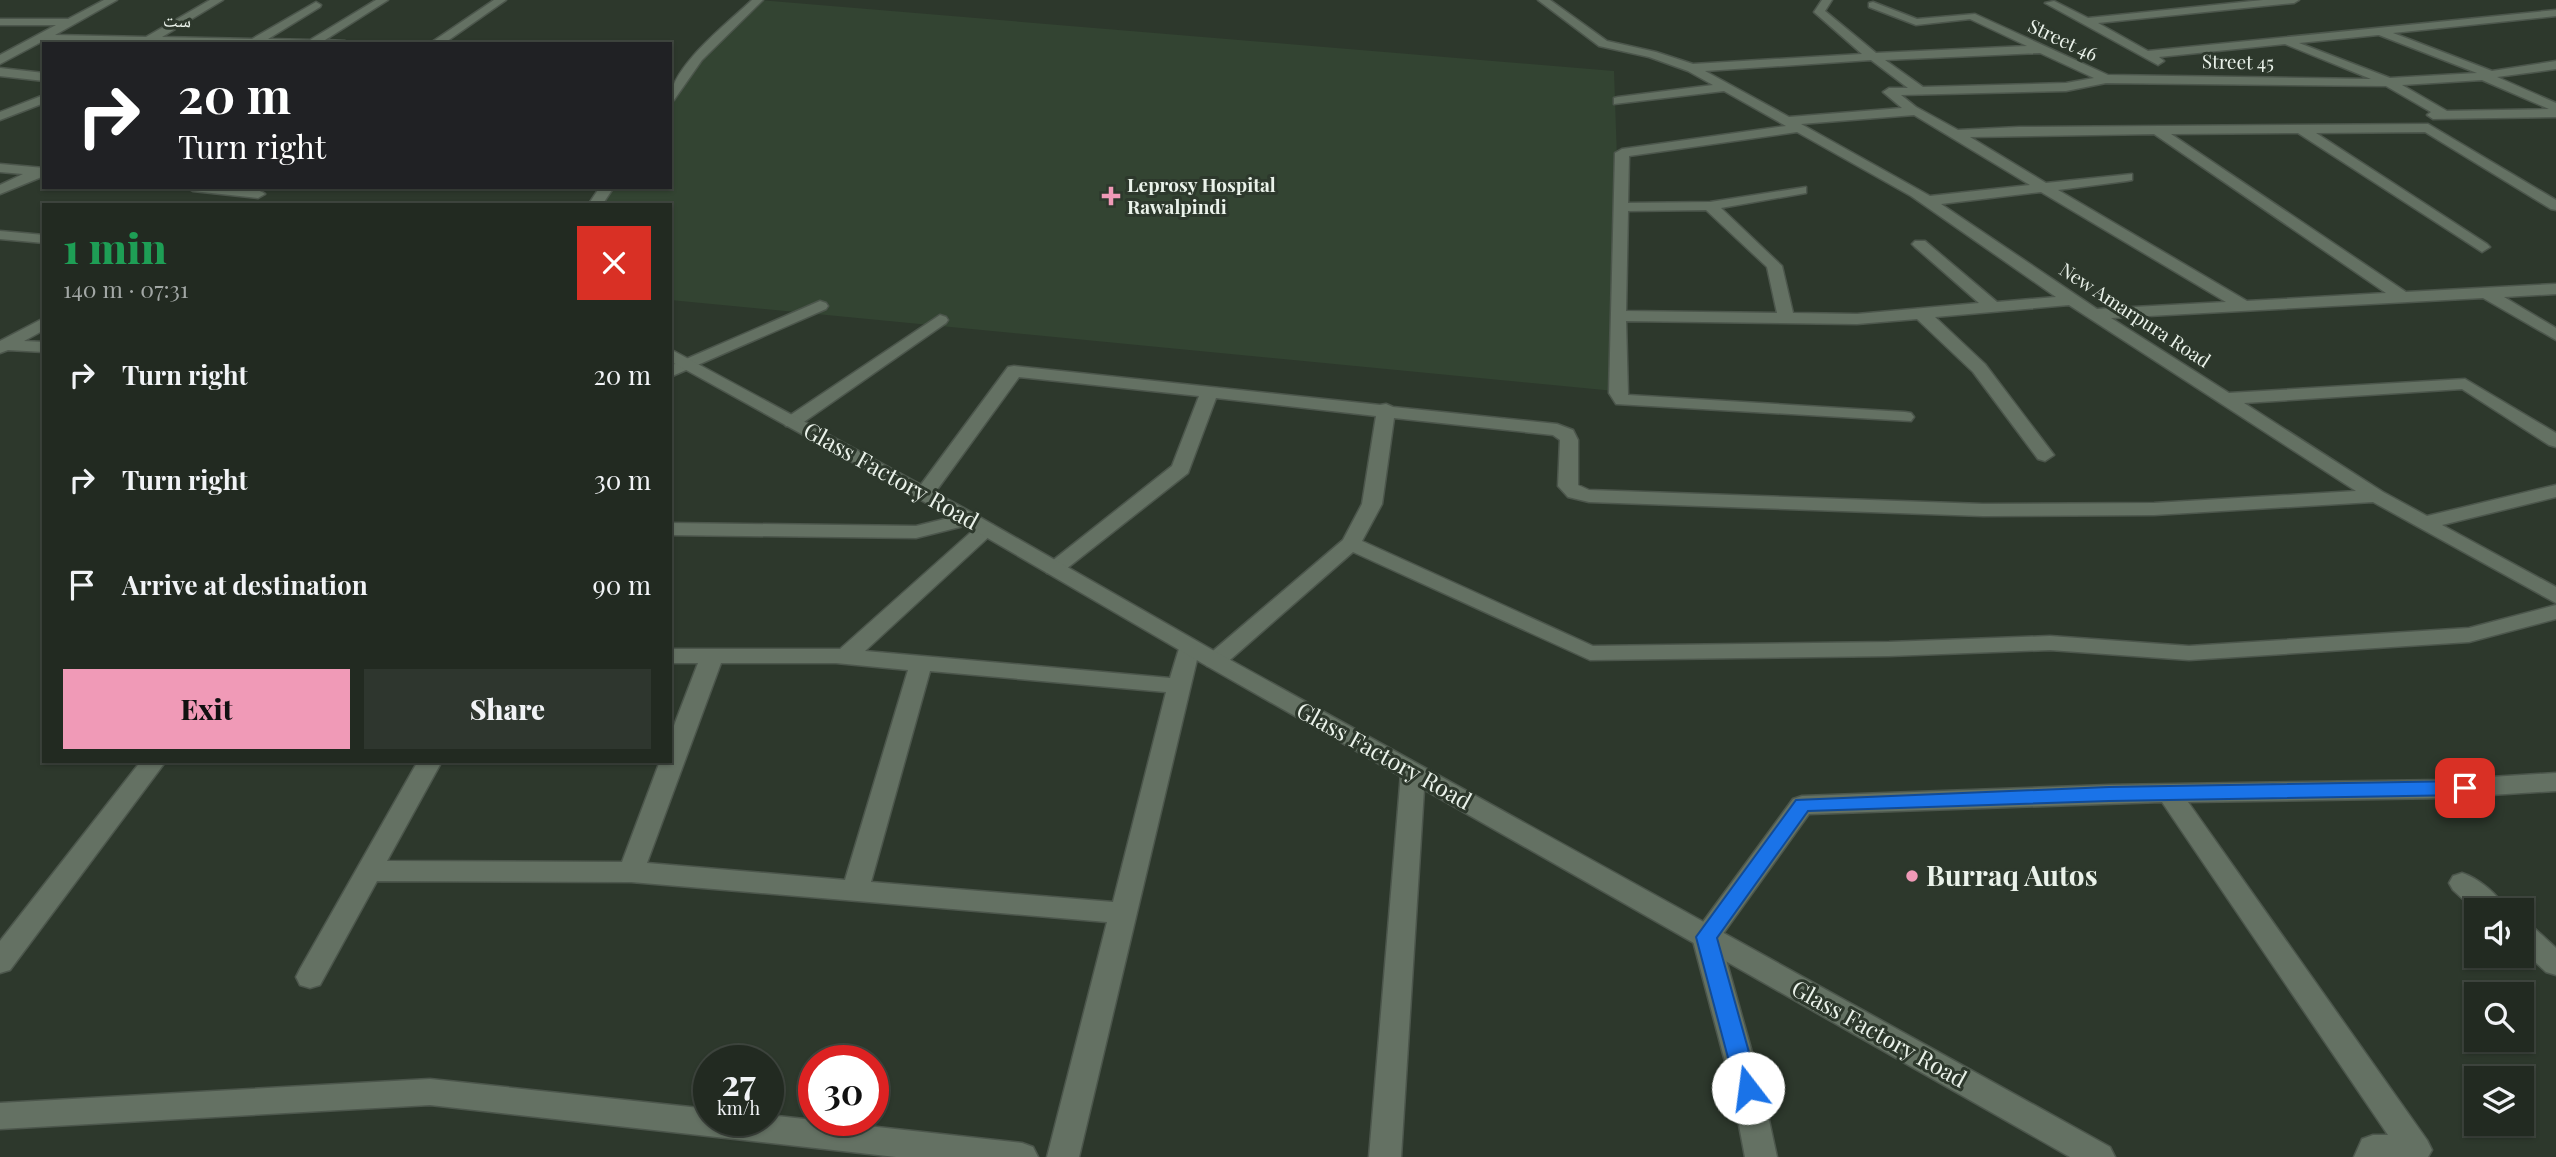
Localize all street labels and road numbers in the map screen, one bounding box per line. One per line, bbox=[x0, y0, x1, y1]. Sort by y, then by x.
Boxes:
street label: ست bbox=[163, 6, 191, 32]
street label: Street 46 bbox=[2024, 12, 2103, 67]
street label: Street 45 bbox=[2202, 47, 2274, 75]
street label: New Amarpura Road bbox=[2055, 256, 2216, 373]
street label: Glass Factory Road bbox=[799, 414, 985, 536]
street label: Glass Factory Road bbox=[1292, 694, 1478, 816]
street label: Glass Factory Road bbox=[1787, 972, 1973, 1094]

